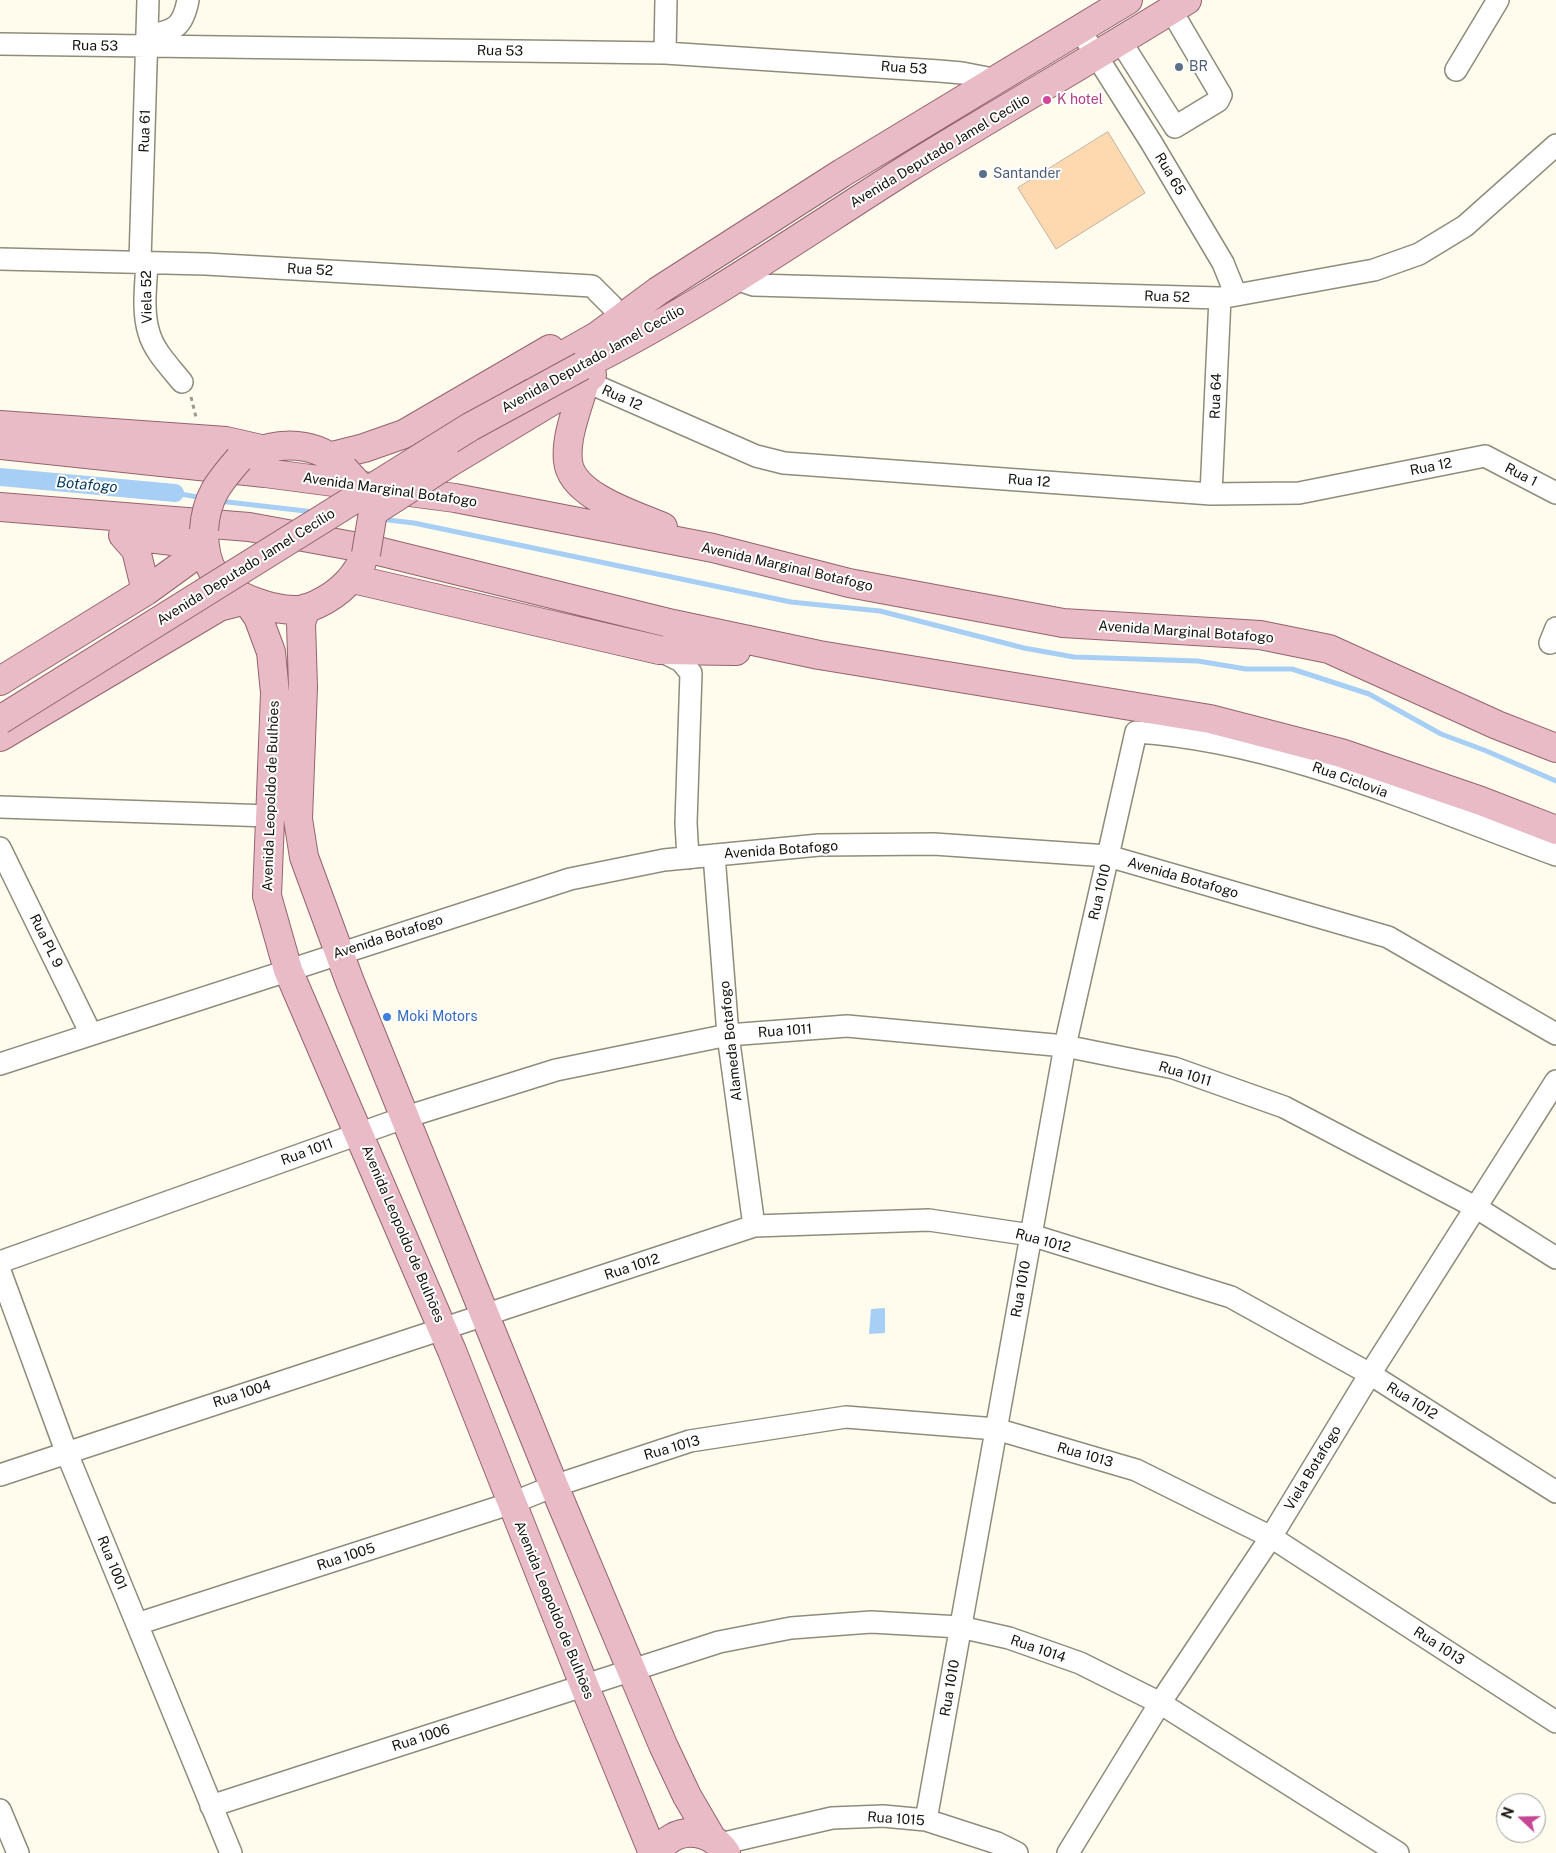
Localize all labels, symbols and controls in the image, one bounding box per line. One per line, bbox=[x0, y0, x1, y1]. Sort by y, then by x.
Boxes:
street label: Rua 53 bbox=[72, 37, 118, 55]
street label: Rua 53 bbox=[477, 42, 523, 60]
street label: Rua 53 bbox=[880, 58, 928, 78]
place label: BR bbox=[1189, 59, 1208, 75]
marker: BR bbox=[1173, 61, 1185, 73]
street label: Avenida Deputado Jamel Cecílio bbox=[847, 91, 1033, 211]
place label: K hotel bbox=[1057, 92, 1103, 108]
marker: K hotel bbox=[1041, 94, 1053, 106]
street label: Rua 61 bbox=[136, 109, 154, 153]
street label: Rua 65 bbox=[1151, 150, 1189, 198]
place label: Santander bbox=[993, 166, 1061, 182]
marker: Santander bbox=[977, 168, 989, 180]
street label: Rua 52 bbox=[287, 260, 333, 280]
street label: Viela 52 bbox=[138, 270, 156, 324]
street label: Rua 52 bbox=[1144, 288, 1190, 306]
street label: Avenida Deputado Jamel Cecílio bbox=[498, 302, 688, 416]
street label: Rua 64 bbox=[1207, 373, 1225, 419]
street label: Rua 12 bbox=[599, 382, 645, 414]
street label: Rua 12 bbox=[1408, 455, 1454, 479]
street label: Rua 1 bbox=[1502, 460, 1540, 490]
street label: Avenida Marginal Botafogo bbox=[302, 469, 478, 511]
street label: Rua 12 bbox=[1007, 471, 1051, 491]
water label: Botafogo bbox=[56, 473, 118, 497]
street label: Avenida Deputado Jamel Cecílio bbox=[154, 505, 338, 629]
street label: Avenida Marginal Botafogo bbox=[700, 539, 874, 595]
street label: Avenida Marginal Botafogo bbox=[1098, 617, 1274, 647]
street label: Avenida Leopoldo de Bulhões bbox=[259, 700, 283, 892]
street label: Rua Ciclovia bbox=[1310, 759, 1390, 801]
street label: Avenida Botafogo bbox=[723, 838, 839, 862]
street label: Avenida Botafogo bbox=[1126, 854, 1240, 902]
street label: Rua 1010 bbox=[1085, 862, 1115, 922]
street label: Rua PL 9 bbox=[26, 911, 66, 971]
street label: Avenida Botafogo bbox=[331, 911, 445, 963]
street label: Alameda Botafogo bbox=[716, 980, 746, 1102]
place label: Moki Motors bbox=[397, 1009, 478, 1025]
marker: Moki Motors bbox=[381, 1011, 393, 1023]
street label: Rua 1011 bbox=[757, 1021, 813, 1041]
street label: Rua 1011 bbox=[1157, 1058, 1213, 1090]
street label: Rua 1011 bbox=[279, 1135, 335, 1169]
street label: Avenida Leopoldo de Bulhões bbox=[358, 1143, 448, 1325]
street label: Rua 1012 bbox=[1013, 1226, 1073, 1256]
street label: Rua 1012 bbox=[602, 1250, 662, 1284]
street label: Rua 1010 bbox=[1008, 1259, 1034, 1319]
street label: Rua 1004 bbox=[211, 1377, 273, 1411]
street label: Rua 1012 bbox=[1383, 1379, 1441, 1423]
street label: Viela Botafogo bbox=[1281, 1423, 1345, 1513]
street label: Rua 1013 bbox=[642, 1432, 702, 1464]
street label: Rua 1013 bbox=[1055, 1439, 1115, 1471]
street label: Avenida Leopoldo de Bulhões bbox=[510, 1518, 598, 1702]
street label: Rua 1001 bbox=[94, 1533, 130, 1593]
street label: Rua 1005 bbox=[315, 1540, 377, 1574]
street label: Rua 1013 bbox=[1410, 1623, 1468, 1669]
street label: Rua 1014 bbox=[1008, 1632, 1068, 1666]
street label: Rua 1010 bbox=[937, 1658, 963, 1718]
street label: Rua 1006 bbox=[390, 1721, 452, 1755]
north arrow bbox=[1496, 1793, 1546, 1843]
text: N bbox=[1498, 1805, 1517, 1821]
street label: Rua 1015 bbox=[867, 1809, 925, 1829]

